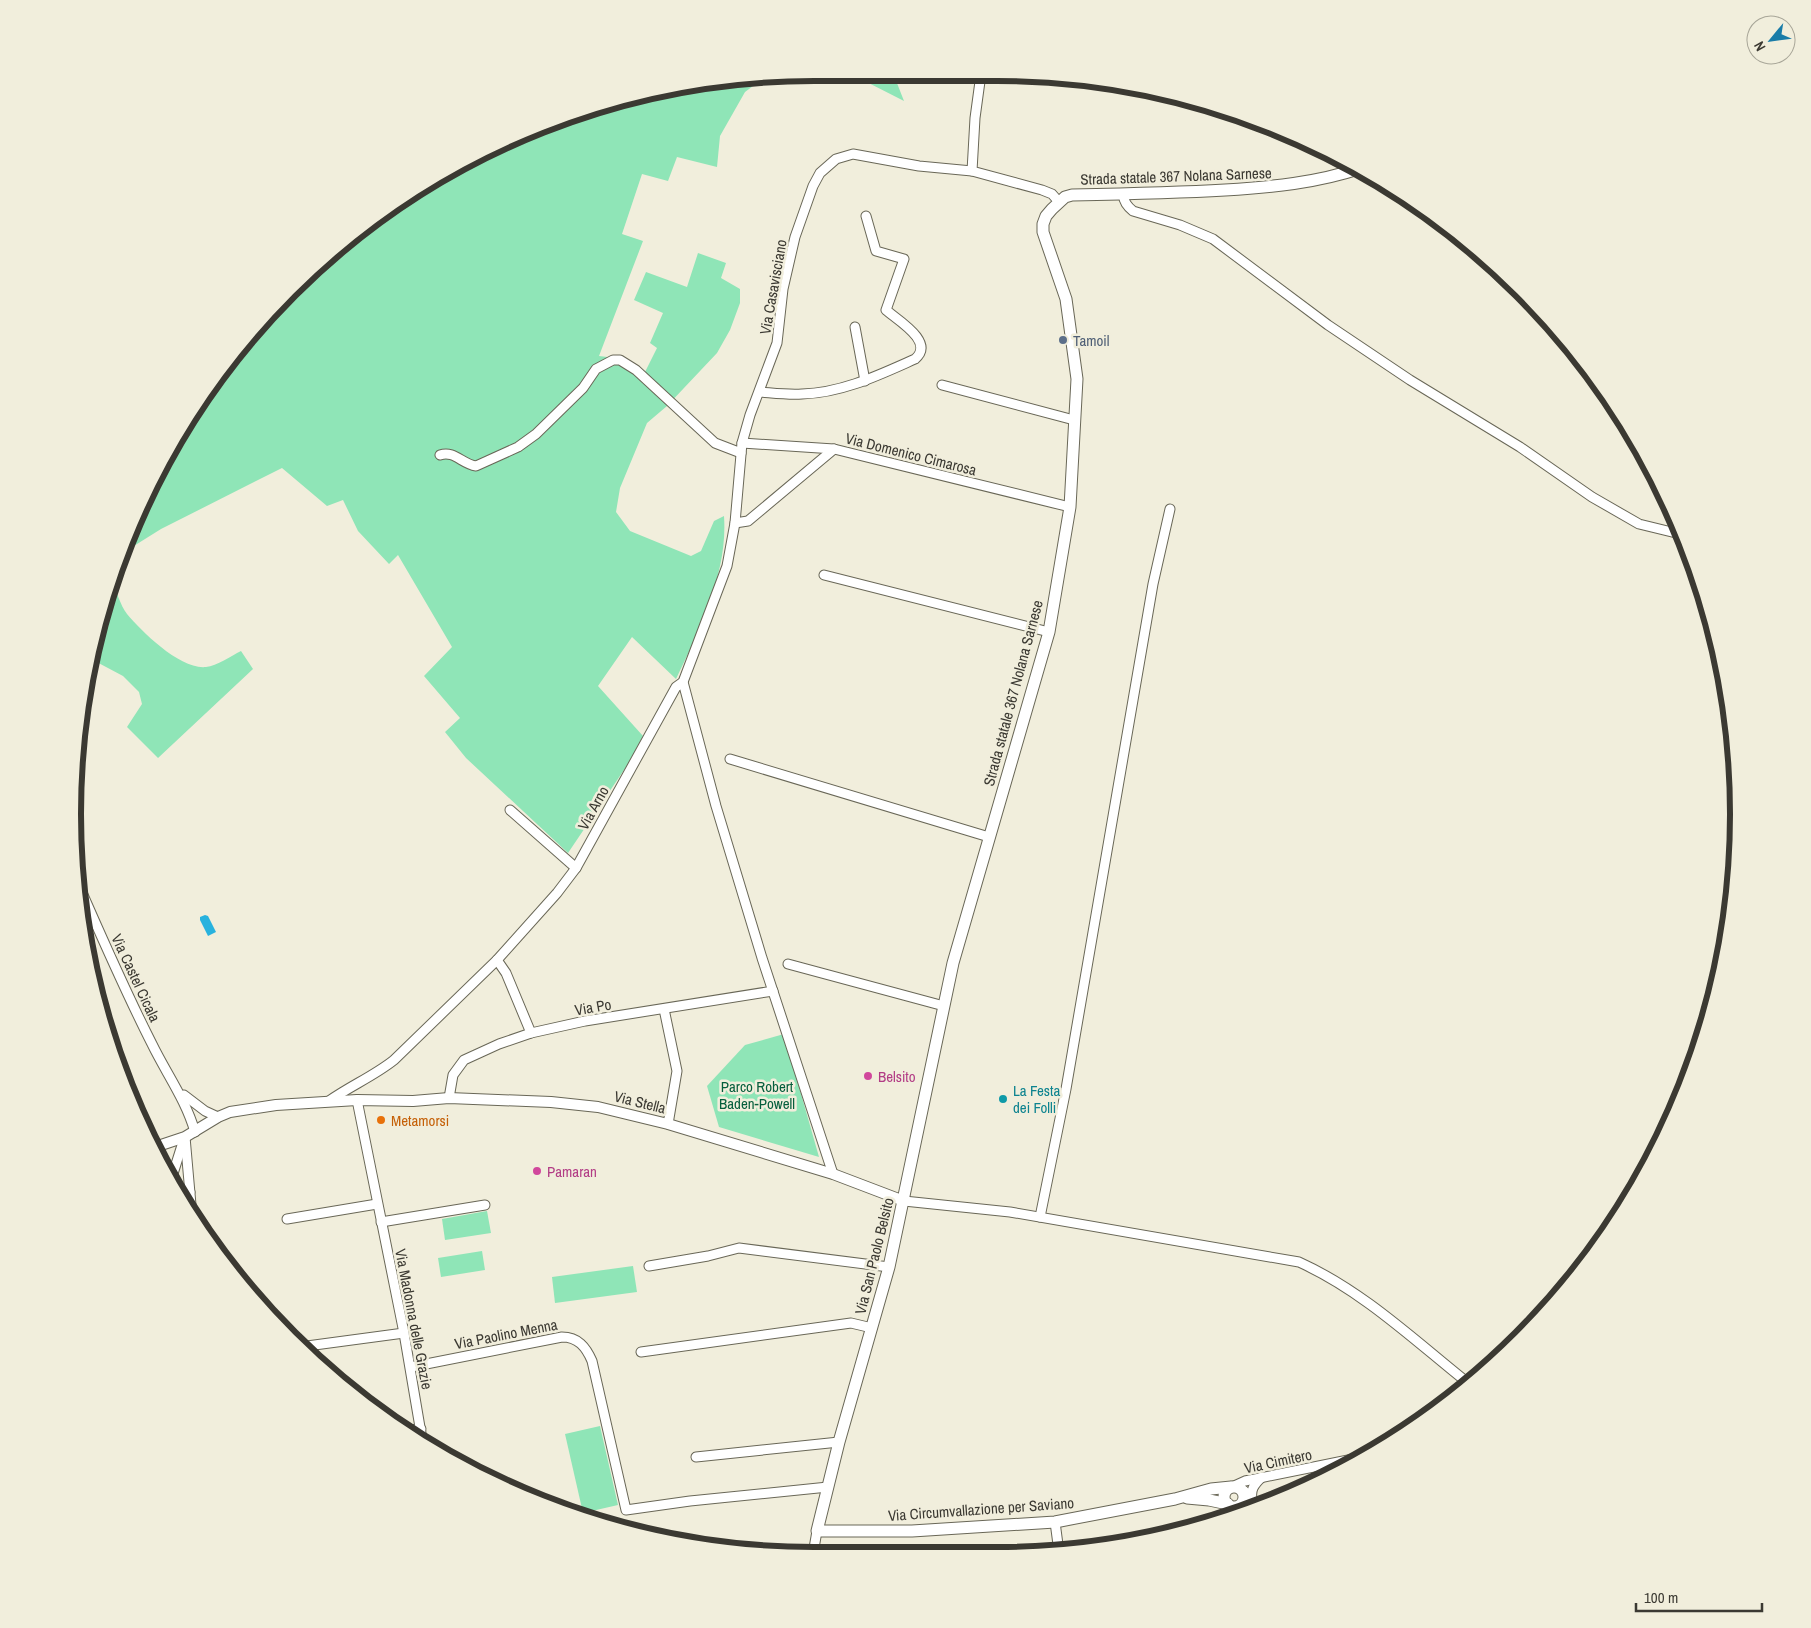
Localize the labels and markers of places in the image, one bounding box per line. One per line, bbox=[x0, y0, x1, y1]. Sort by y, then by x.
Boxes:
place label: Tamoil bbox=[1073, 330, 1109, 351]
marker: Tamoil bbox=[1057, 334, 1069, 346]
place label: Belsito bbox=[878, 1066, 916, 1087]
marker: Belsito bbox=[862, 1070, 874, 1082]
place label: La Festa dei Folli bbox=[1013, 1080, 1060, 1118]
marker: La Festa dei Folli bbox=[997, 1093, 1009, 1105]
place label: Metamorsi bbox=[391, 1110, 449, 1131]
marker: Metamorsi bbox=[375, 1114, 387, 1126]
place label: Pamaran bbox=[547, 1161, 597, 1182]
marker: Pamaran bbox=[531, 1165, 543, 1177]

